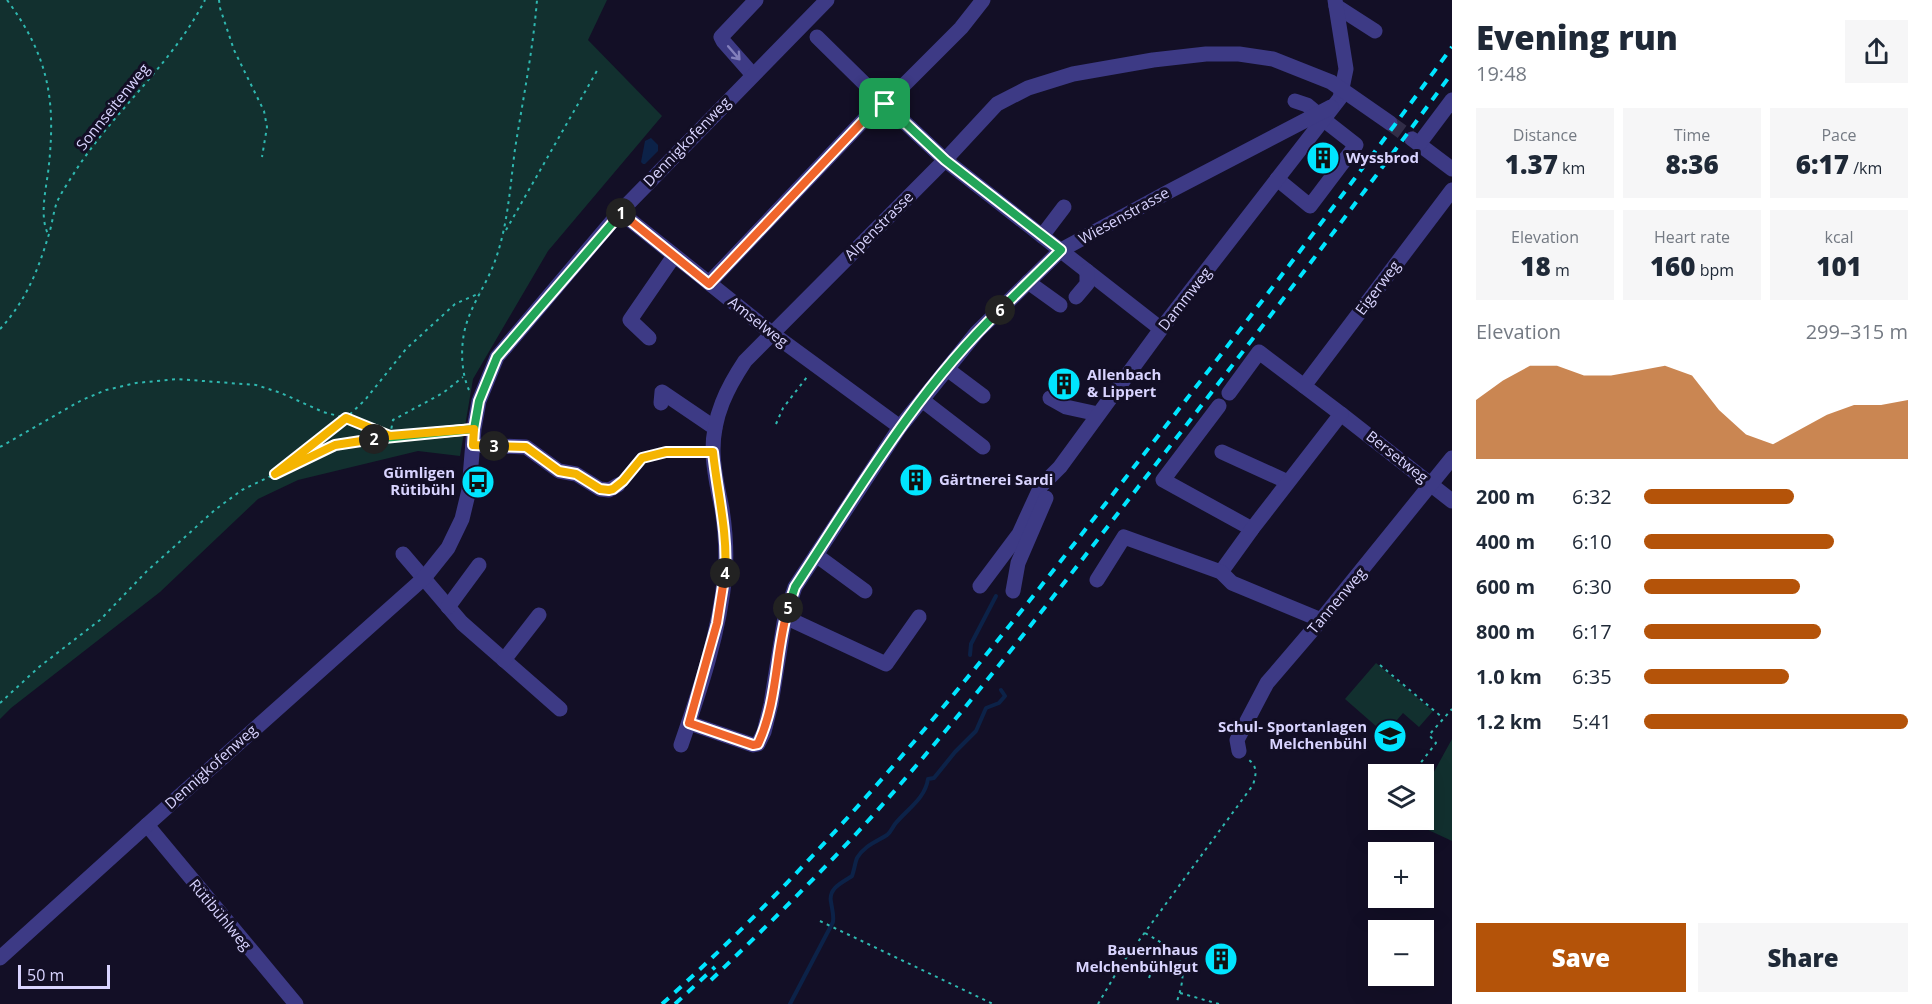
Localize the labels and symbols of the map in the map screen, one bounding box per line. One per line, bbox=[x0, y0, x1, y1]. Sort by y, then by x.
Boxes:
one-way arrow bbox=[727, 45, 740, 61]
street label: Sonnseitenweg bbox=[71, 59, 153, 154]
pin bbox=[859, 78, 910, 129]
street label: Dennigkofenweg bbox=[638, 92, 734, 190]
building icon: Wyssbrod bbox=[1305, 140, 1341, 176]
place label: Wyssbrod bbox=[1346, 147, 1419, 167]
street label: Wiesenstrasse bbox=[1075, 182, 1172, 248]
street label: Alpenstrasse bbox=[839, 186, 917, 264]
pin: 1 bbox=[606, 198, 636, 228]
street label: Eigerweg bbox=[1350, 256, 1404, 319]
street label: Dammweg bbox=[1153, 263, 1215, 334]
street label: Amselweg bbox=[725, 291, 793, 351]
pin: 6 bbox=[985, 295, 1015, 325]
place label: Allenbach & Lippert bbox=[1087, 364, 1161, 401]
building icon: Allenbach & Lippert bbox=[1046, 366, 1082, 402]
pin: 2 bbox=[359, 424, 389, 454]
street label: Bersetweg bbox=[1363, 426, 1433, 487]
pin: 3 bbox=[479, 431, 509, 461]
place label: Gümligen Rütibühl bbox=[383, 462, 455, 499]
building icon: Gärtnerei Sardi bbox=[898, 462, 934, 498]
bus stop icon: Gümligen Rütibühl bbox=[460, 464, 496, 500]
place label: Gärtnerei Sardi bbox=[939, 469, 1053, 489]
pin: 4 bbox=[710, 558, 740, 588]
street label: Tannenweg bbox=[1303, 563, 1370, 638]
pin: 5 bbox=[773, 593, 803, 623]
place label: Schul- Sportanlagen Melchenbühl bbox=[1218, 716, 1367, 753]
school or university icon: Schul- Sportanlagen Melchenbühl bbox=[1372, 718, 1408, 754]
street label: Dennigkofenweg bbox=[160, 720, 261, 813]
street label: Rütibühlweg bbox=[185, 875, 256, 954]
place label: Bauernhaus Melchenbühlgut bbox=[1075, 939, 1198, 976]
building icon: Bauernhaus Melchenbühlgut bbox=[1203, 941, 1239, 977]
scale bar bbox=[18, 962, 110, 990]

